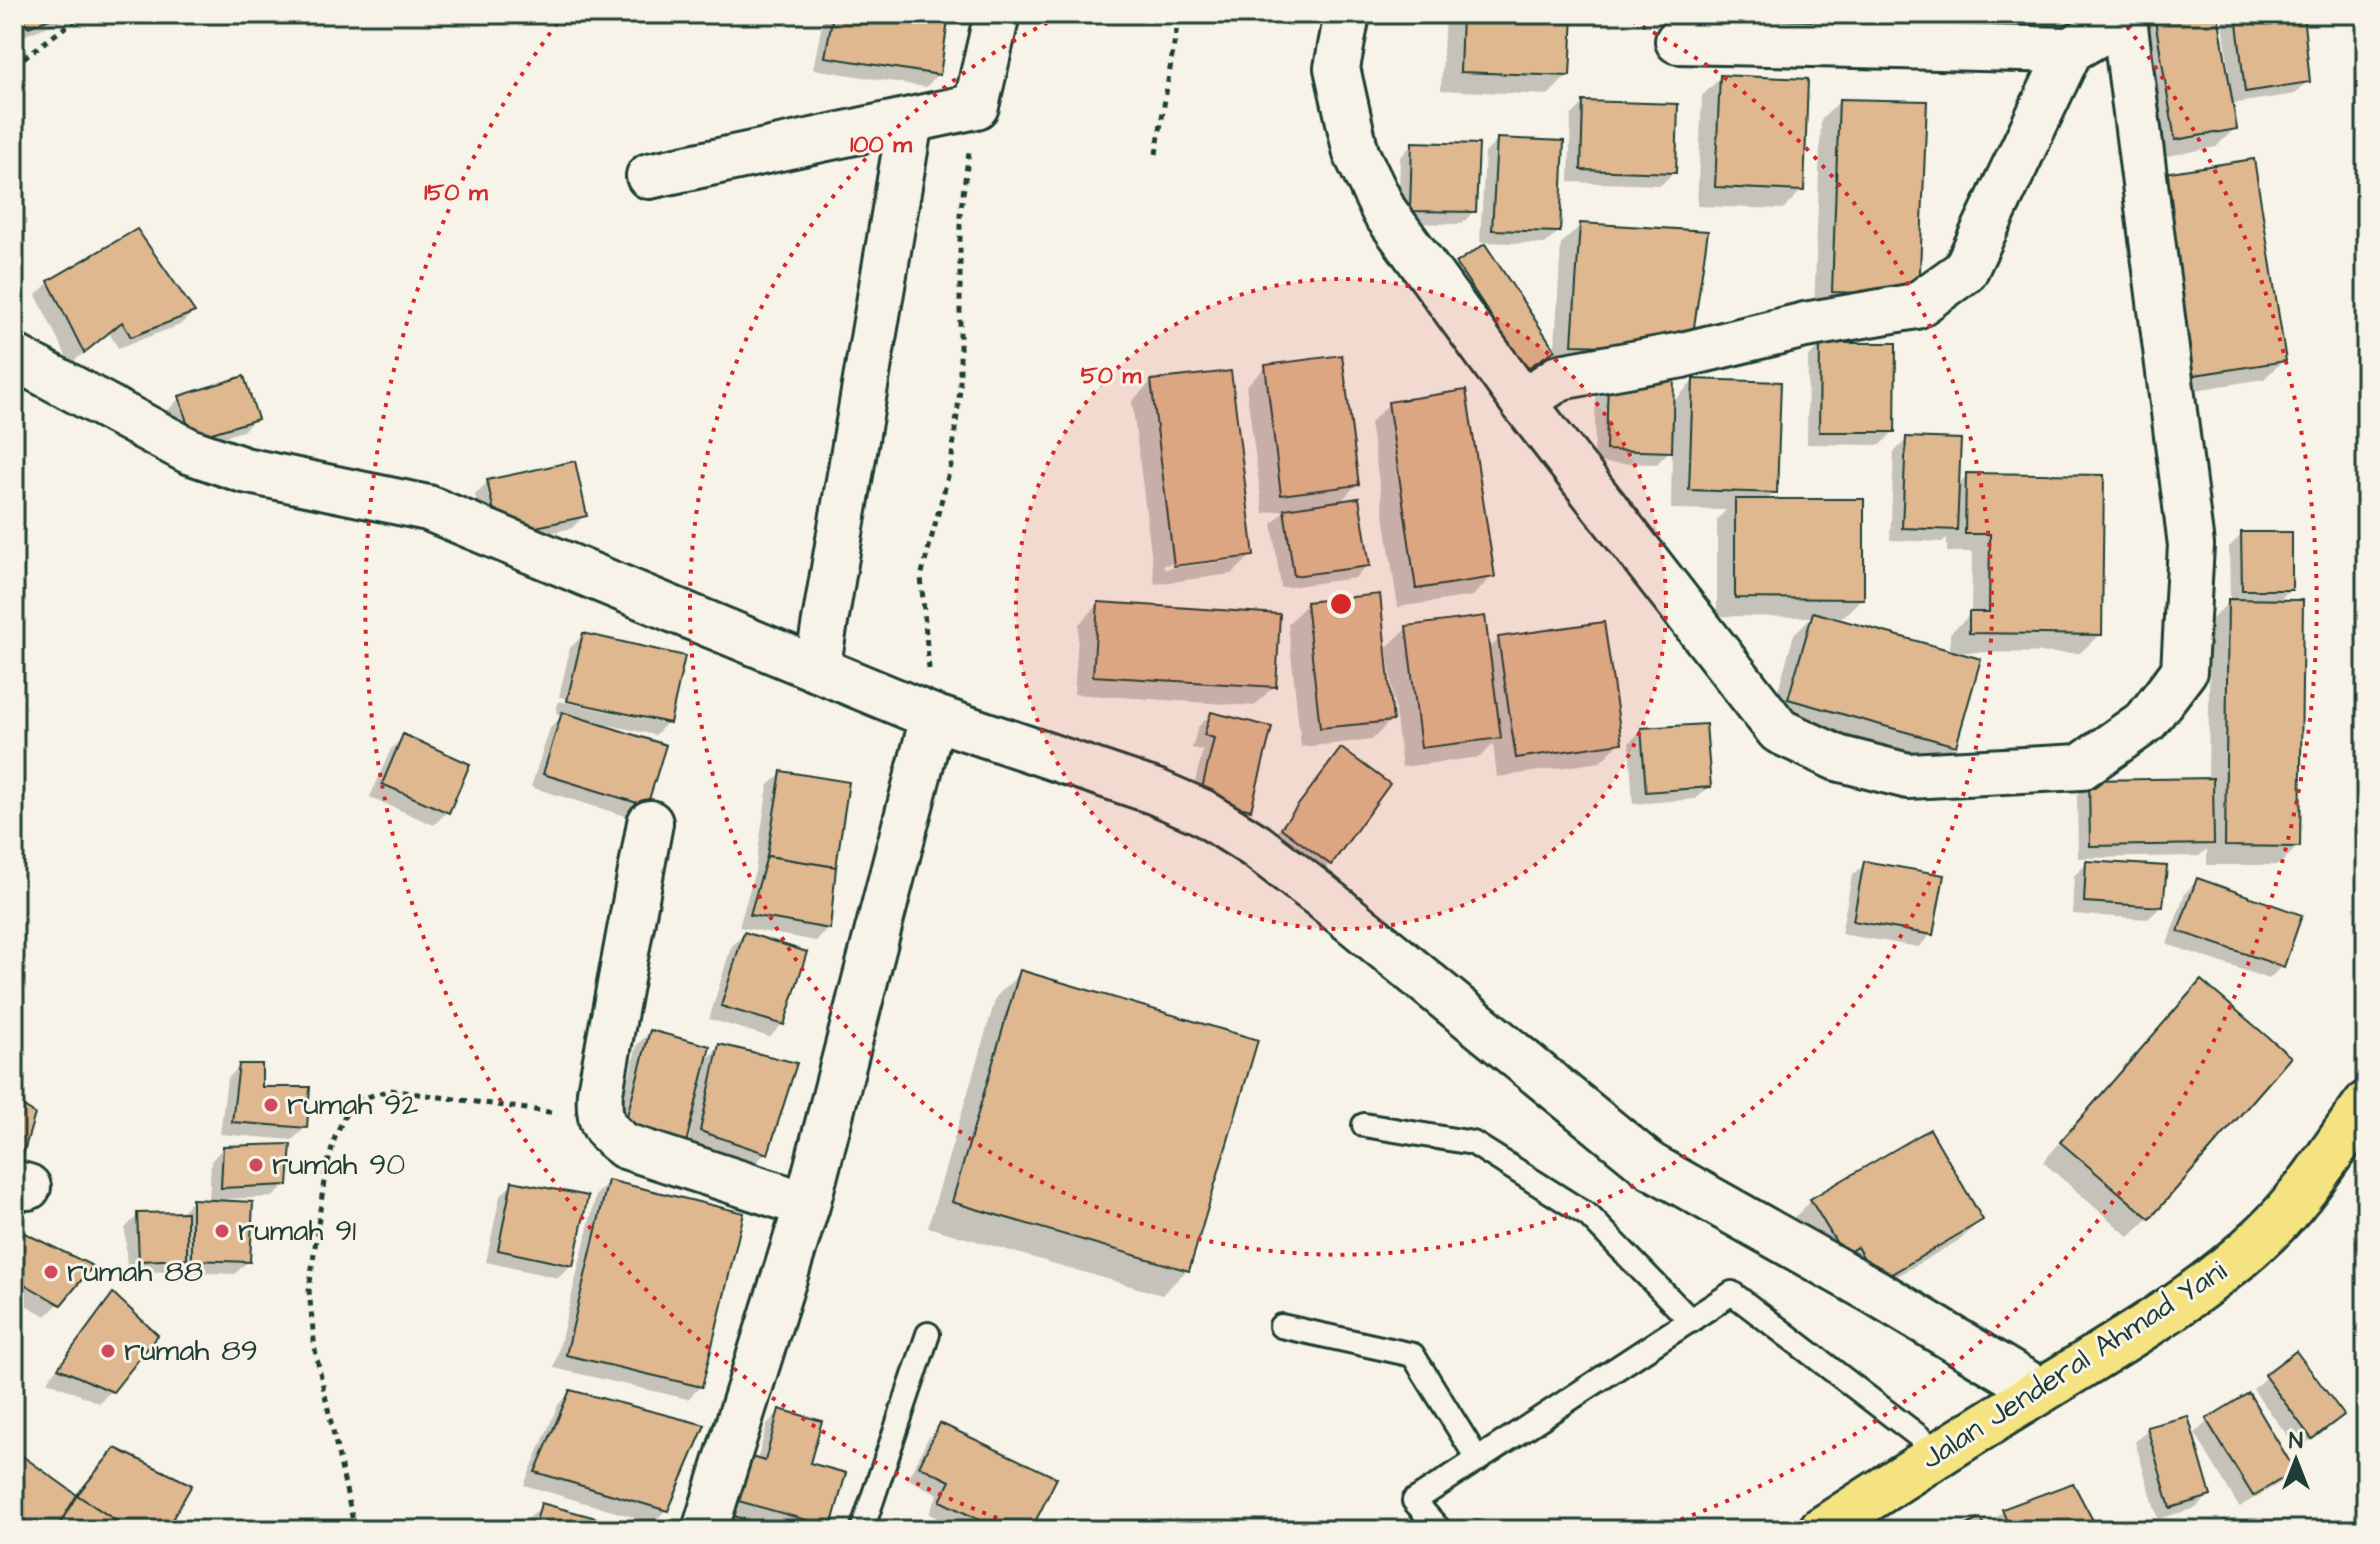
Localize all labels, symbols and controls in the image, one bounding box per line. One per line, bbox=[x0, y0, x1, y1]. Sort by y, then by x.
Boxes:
text: 100 m bbox=[850, 128, 912, 162]
text: 150 m bbox=[424, 176, 488, 210]
text: 50 m bbox=[1081, 359, 1142, 393]
centre of rings bbox=[1327, 590, 1355, 618]
place label: rumah 92 bbox=[287, 1084, 419, 1126]
marker: rumah 92 bbox=[262, 1096, 280, 1114]
place label: rumah 90 bbox=[272, 1144, 405, 1186]
marker: rumah 90 bbox=[247, 1156, 265, 1174]
place label: rumah 91 bbox=[238, 1210, 356, 1252]
marker: rumah 91 bbox=[213, 1222, 231, 1240]
street label: Jalan Jenderal Ahmad Yani bbox=[1913, 1250, 2235, 1480]
place label: rumah 88 bbox=[67, 1251, 203, 1293]
marker: rumah 88 bbox=[42, 1263, 60, 1281]
place label: rumah 89 bbox=[124, 1330, 258, 1372]
marker: rumah 89 bbox=[99, 1342, 117, 1360]
north arrow bbox=[2256, 1420, 2336, 1500]
text: N bbox=[2289, 1426, 2303, 1457]

